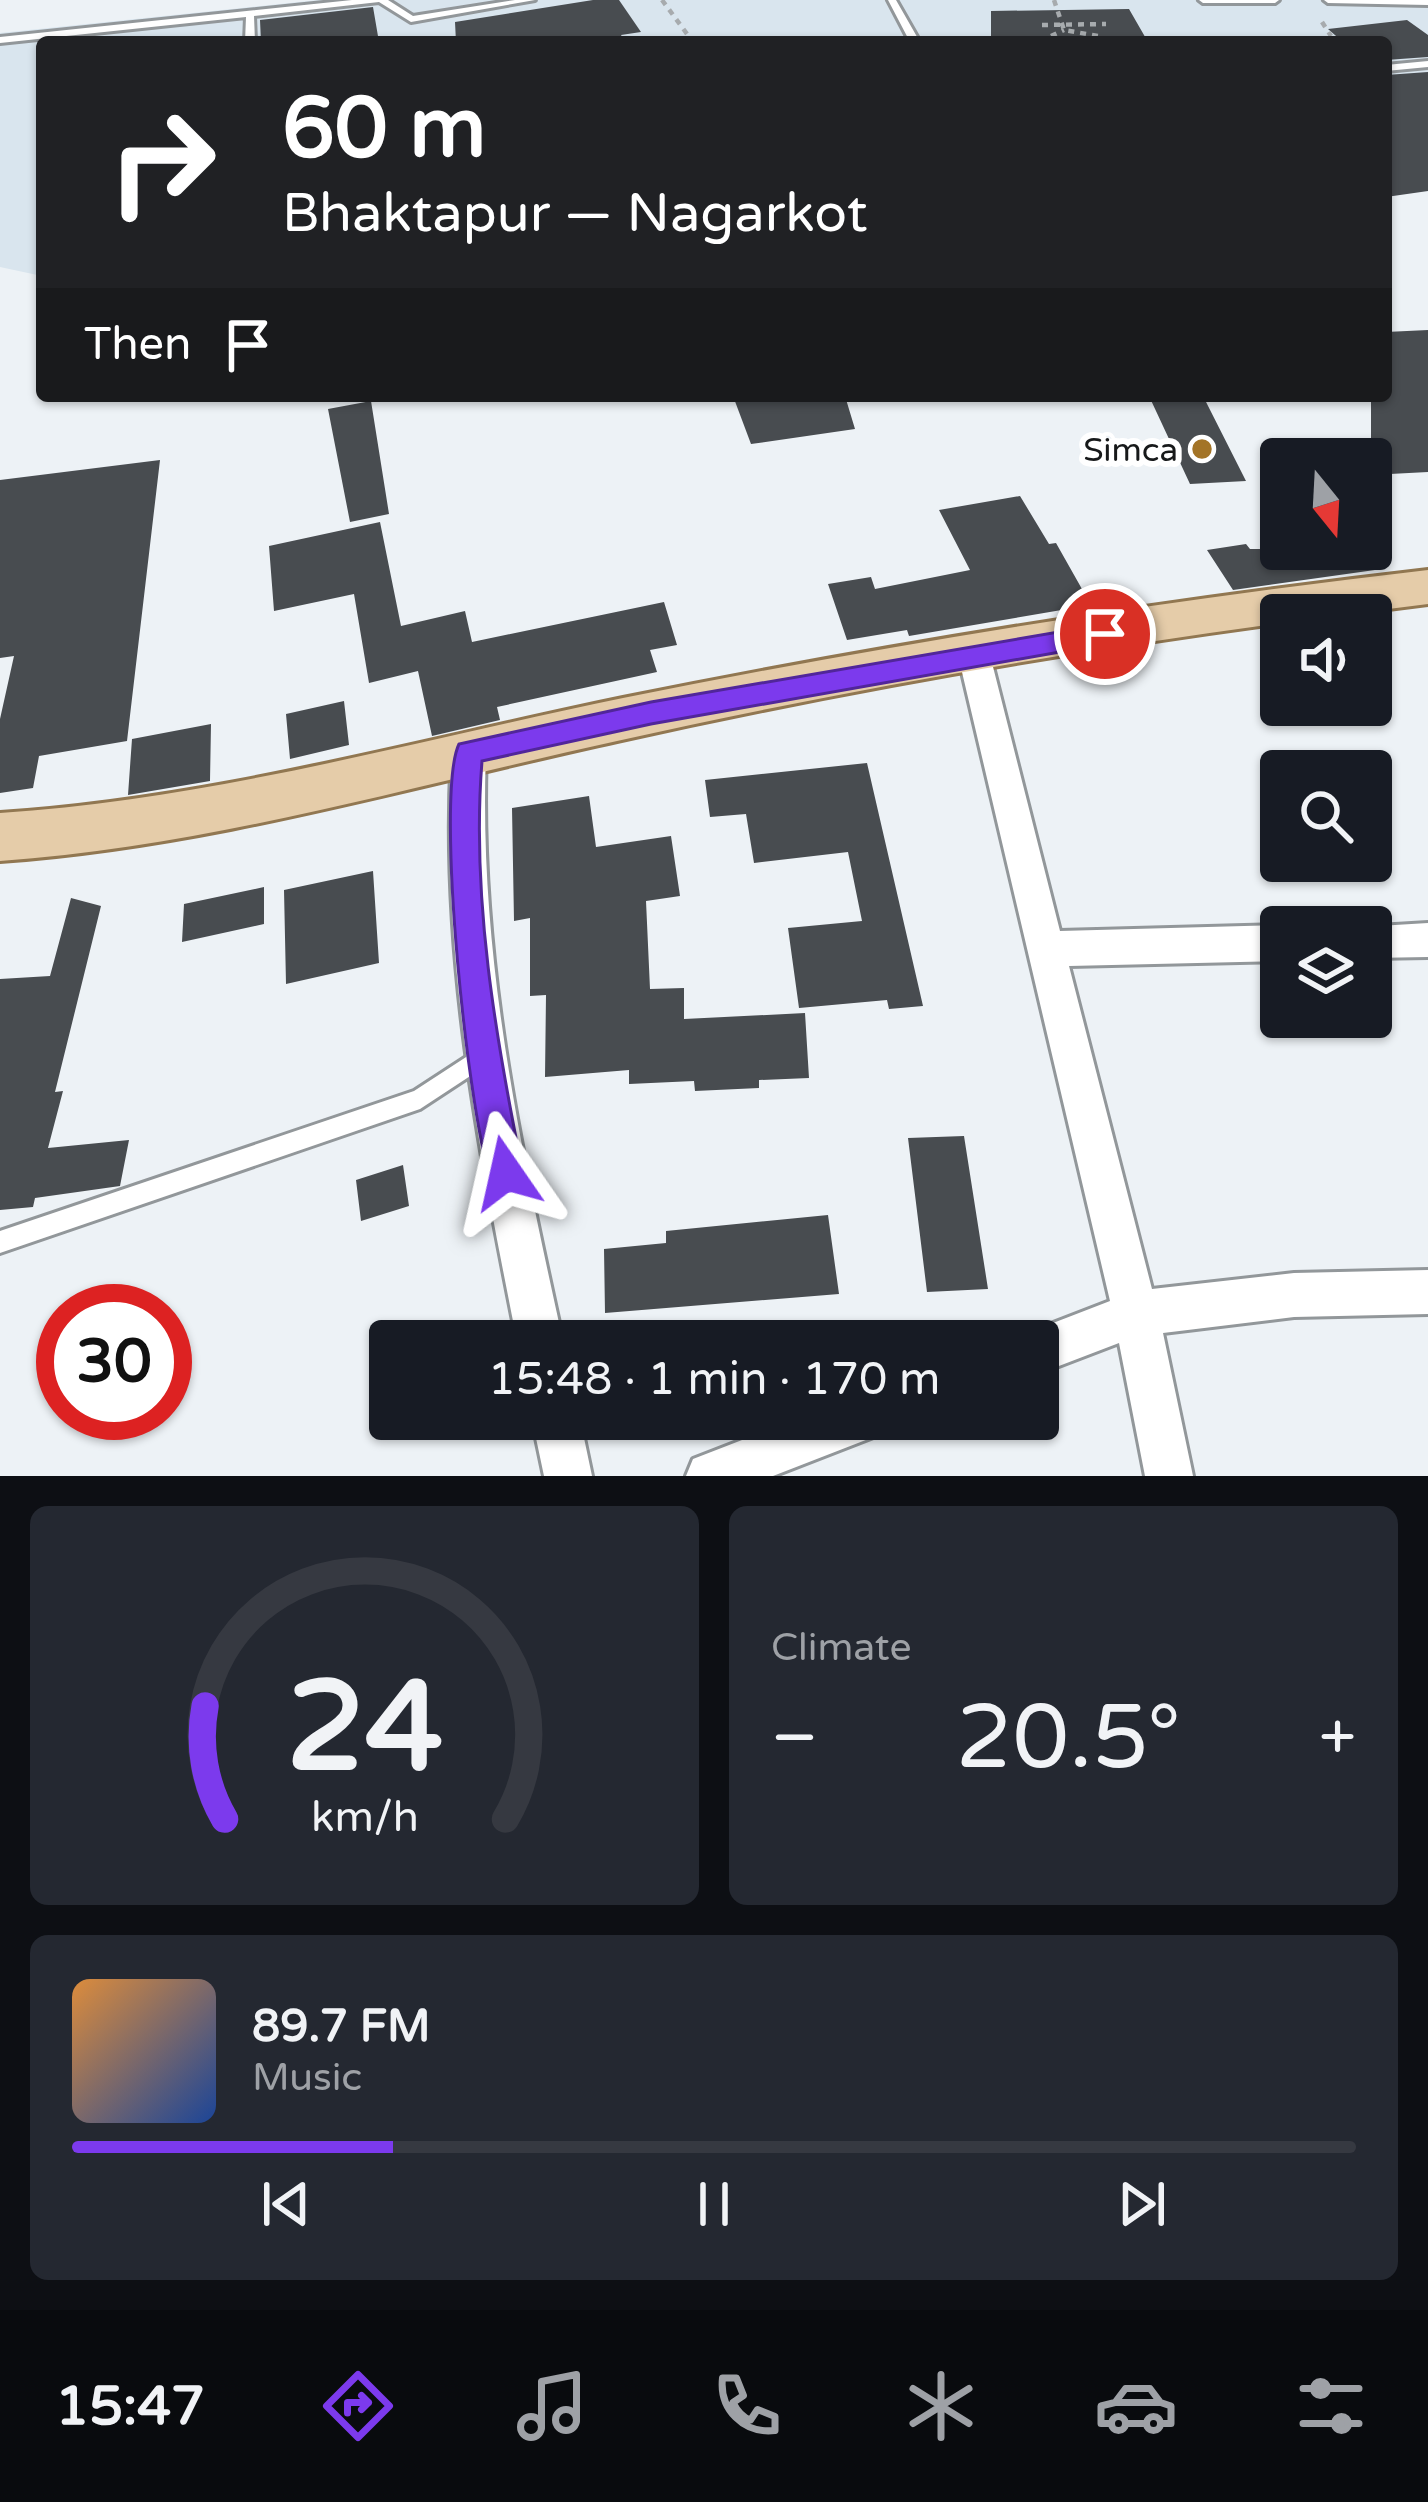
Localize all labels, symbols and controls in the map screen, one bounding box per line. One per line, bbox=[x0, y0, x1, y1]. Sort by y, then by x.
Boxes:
text: 60 m bbox=[282, 79, 486, 180]
icon: right bbox=[84, 84, 240, 240]
text: Bhaktapur — Nagarkot bbox=[282, 181, 868, 246]
icon: arrive bbox=[215, 312, 281, 378]
text: Then bbox=[84, 318, 191, 372]
place label: Simca bbox=[1083, 431, 1178, 470]
marker: Simca bbox=[1189, 436, 1215, 462]
north arrow bbox=[1260, 438, 1392, 570]
map controls bbox=[1260, 438, 1392, 1038]
pin bbox=[1054, 583, 1156, 685]
button: sound bbox=[1260, 594, 1392, 726]
icon: arrive bbox=[1072, 601, 1138, 667]
button: search bbox=[1260, 750, 1392, 882]
button: layers bbox=[1260, 906, 1392, 1038]
position arrow bbox=[443, 1110, 569, 1236]
speed limit sign: 30 bbox=[36, 1284, 192, 1440]
text: 15:48 · 1 min · 170 m bbox=[488, 1353, 940, 1407]
text: Climate bbox=[771, 1624, 911, 1671]
text: 24 bbox=[286, 1653, 443, 1804]
text: 20.5° bbox=[956, 1684, 1181, 1793]
text: − bbox=[771, 1698, 818, 1778]
text: + bbox=[1319, 1698, 1356, 1778]
text: km/h bbox=[311, 1791, 418, 1842]
text: 89.7 FM bbox=[252, 2000, 431, 2054]
text: Music bbox=[252, 2054, 362, 2101]
icon: previous bbox=[253, 2171, 319, 2237]
icon: pause bbox=[681, 2171, 747, 2237]
icon: next bbox=[1109, 2171, 1175, 2237]
icon: directions bbox=[316, 2364, 400, 2448]
icon: music bbox=[510, 2364, 594, 2448]
icon: phone bbox=[705, 2364, 789, 2448]
icon: climate bbox=[899, 2364, 983, 2448]
icon: car bbox=[1094, 2364, 1178, 2448]
icon: filters bbox=[1289, 2364, 1373, 2448]
text: 15:47 bbox=[55, 2374, 205, 2439]

